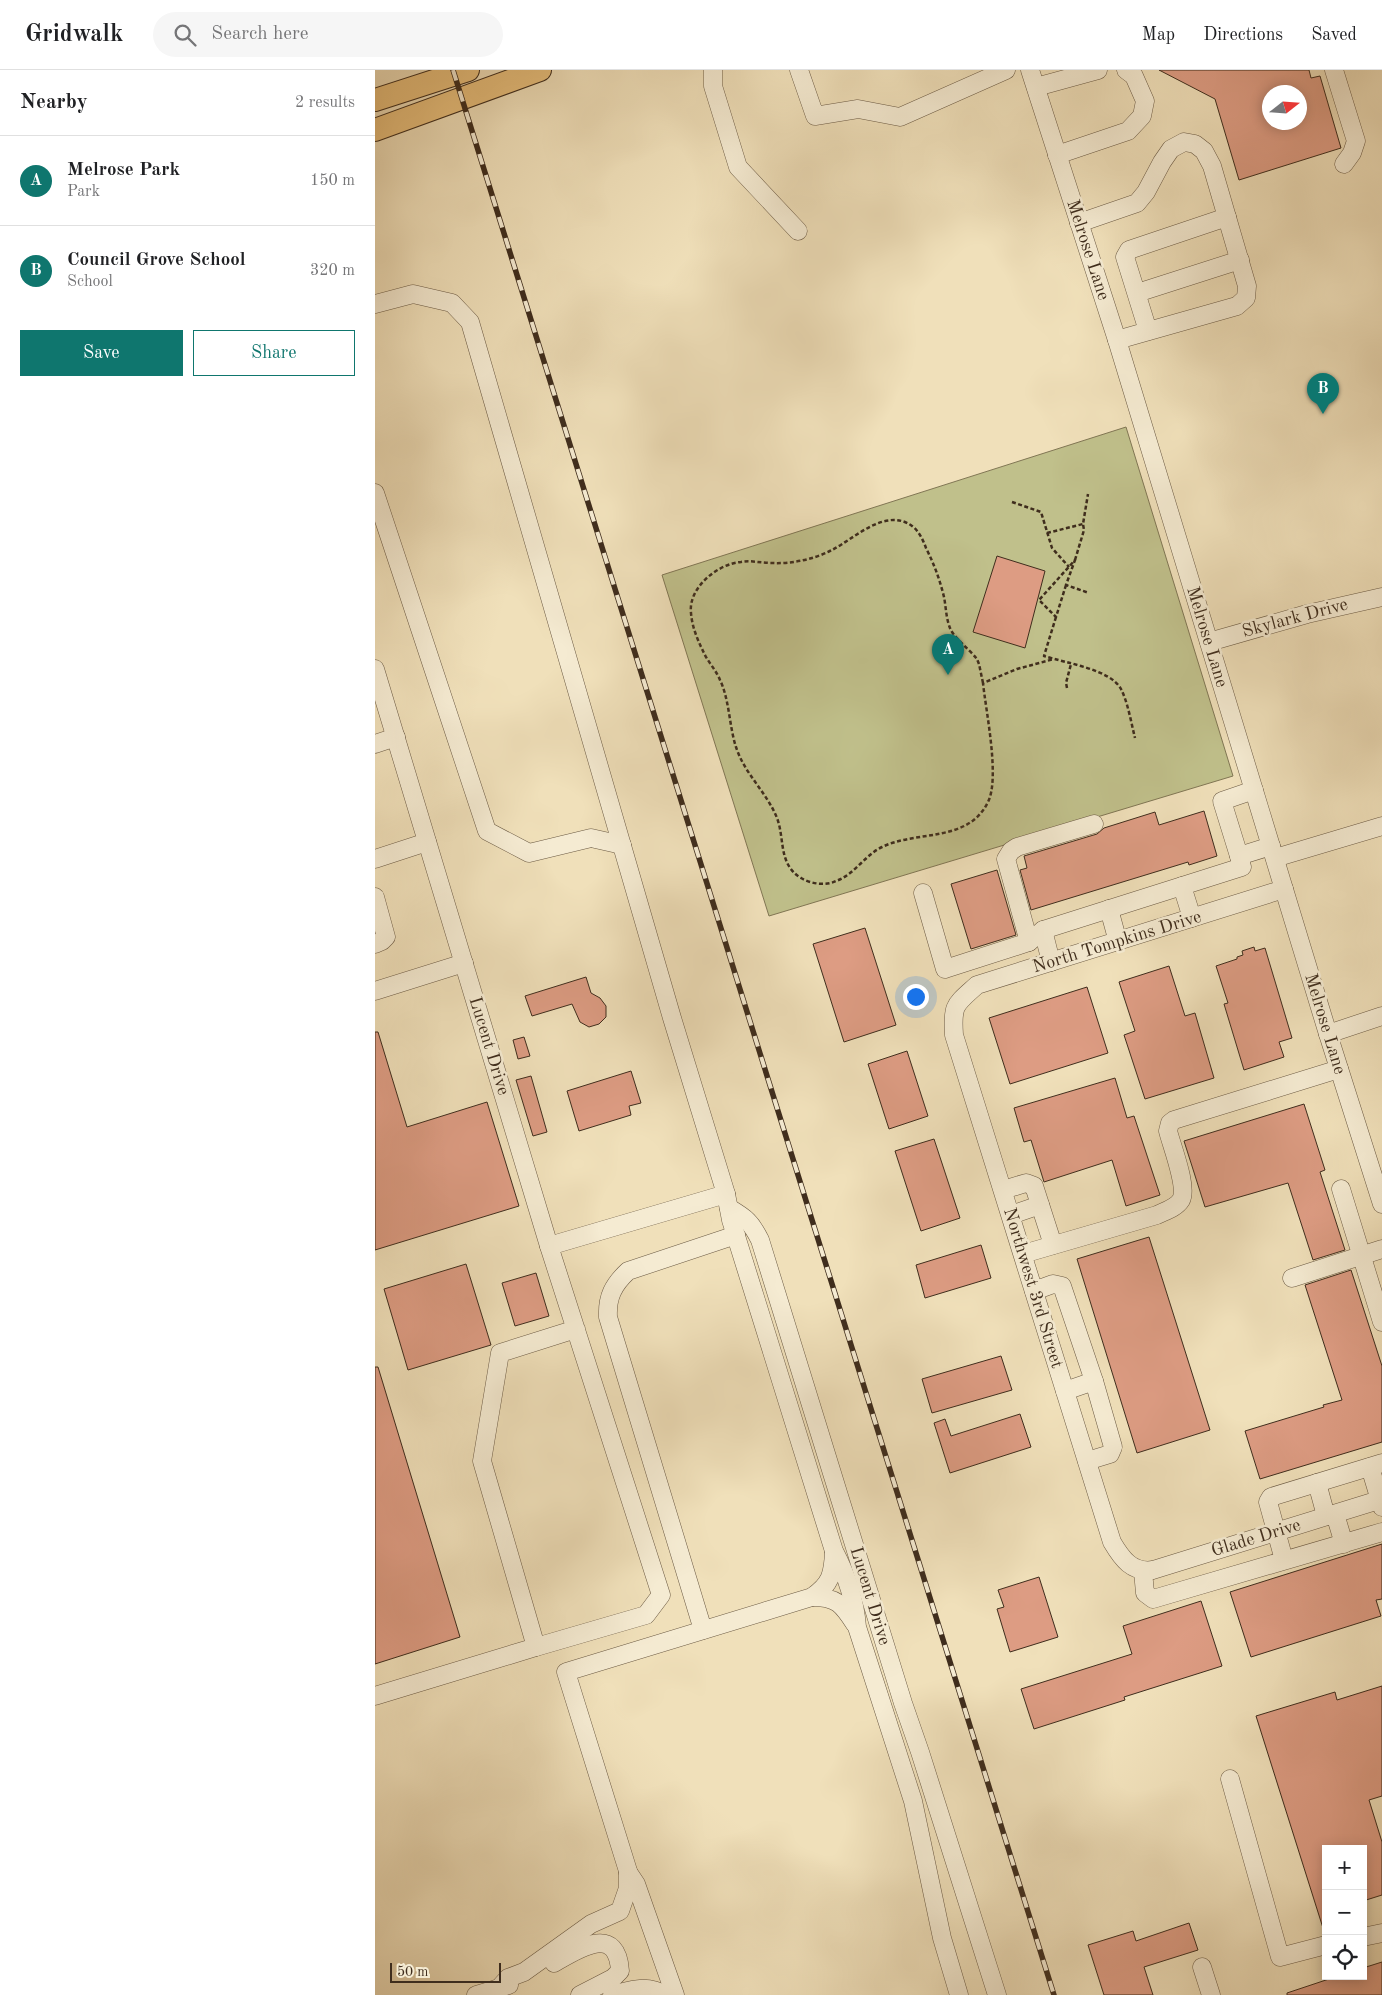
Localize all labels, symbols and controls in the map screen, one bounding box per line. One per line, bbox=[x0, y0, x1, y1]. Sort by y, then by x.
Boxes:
search box bbox=[153, 12, 503, 57]
icon: search bbox=[171, 21, 199, 49]
text: Gridwalk bbox=[25, 23, 123, 47]
text: Search here bbox=[211, 25, 309, 44]
text: Map bbox=[1142, 26, 1175, 44]
text: Directions bbox=[1203, 26, 1283, 44]
text: Saved bbox=[1311, 26, 1357, 44]
north arrow bbox=[1262, 85, 1307, 130]
text: Nearby bbox=[20, 92, 88, 113]
text: 2 results bbox=[295, 95, 355, 111]
text: Melrose Park bbox=[67, 161, 180, 180]
text: A bbox=[30, 173, 42, 189]
text: 150 m bbox=[310, 173, 355, 189]
text: Park bbox=[67, 184, 100, 200]
street label: Melrose Lane bbox=[1063, 197, 1113, 303]
text: Council Grove School bbox=[67, 251, 246, 270]
text: B bbox=[30, 263, 42, 279]
text: 320 m bbox=[310, 263, 355, 279]
text: School bbox=[67, 274, 113, 290]
button: Save bbox=[20, 330, 183, 376]
button: Share bbox=[193, 330, 355, 376]
pin: B bbox=[1307, 373, 1339, 414]
street label: Melrose Lane bbox=[1183, 584, 1231, 690]
street label: Skylark Drive bbox=[1240, 595, 1350, 641]
pin: A bbox=[932, 634, 964, 675]
street label: North Tompkins Drive bbox=[1030, 908, 1204, 976]
street label: Melrose Lane bbox=[1301, 971, 1349, 1077]
your location bbox=[903, 984, 929, 1010]
street label: Lucent Drive bbox=[465, 995, 513, 1097]
street label: Northwest 3rd Street bbox=[1000, 1206, 1066, 1370]
street label: Glade Drive bbox=[1209, 1516, 1303, 1560]
street label: Lucent Drive bbox=[846, 1545, 894, 1647]
map controls bbox=[1322, 1845, 1367, 1980]
button: + bbox=[1322, 1845, 1367, 1890]
button: − bbox=[1322, 1890, 1367, 1935]
button: locate bbox=[1322, 1935, 1367, 1980]
scale bar bbox=[390, 1960, 501, 1983]
text: 50 m bbox=[397, 1965, 428, 1979]

